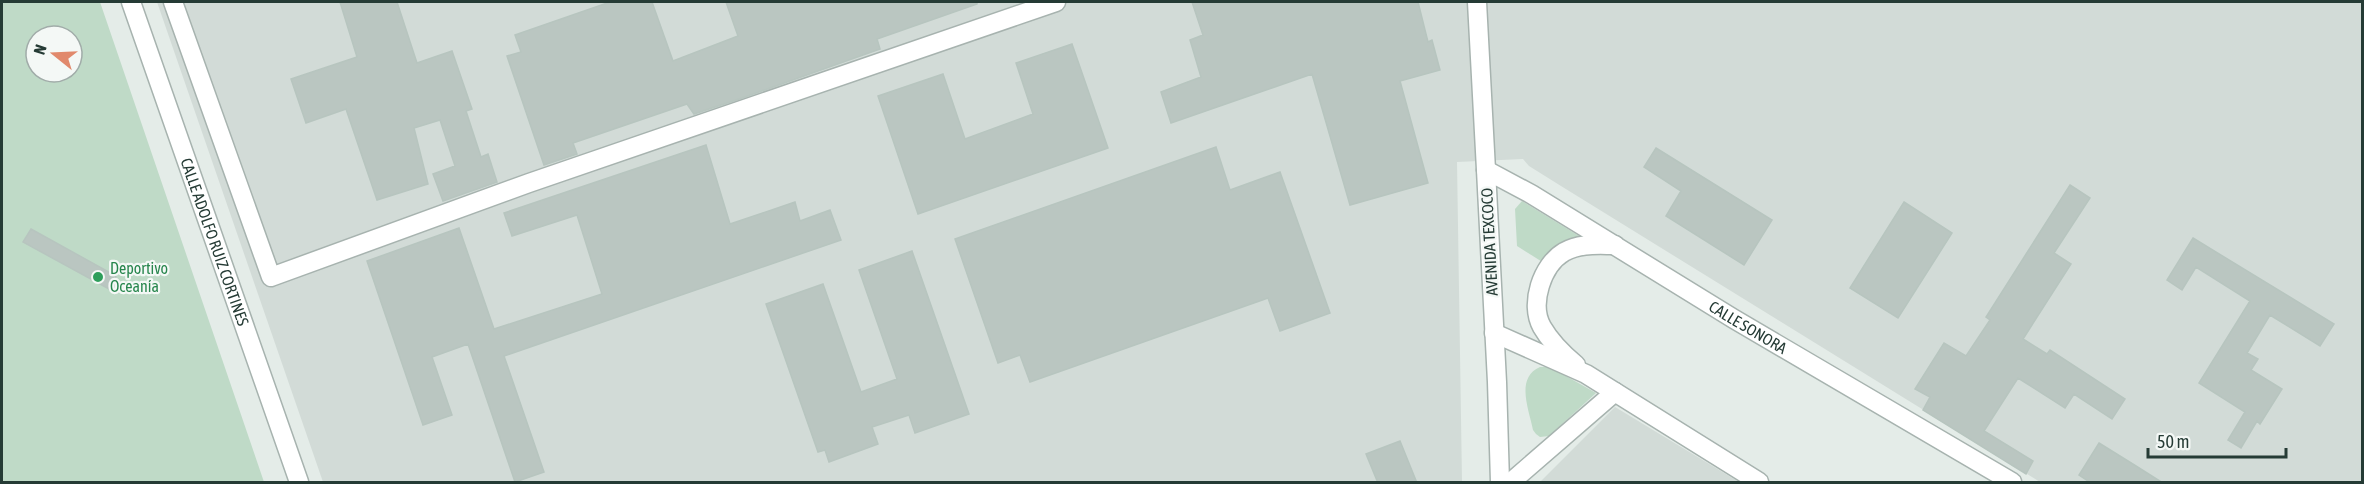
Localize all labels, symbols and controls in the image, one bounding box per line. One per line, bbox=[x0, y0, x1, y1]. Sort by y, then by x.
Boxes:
north arrow bbox=[24, 24, 84, 84]
text: N bbox=[30, 42, 50, 57]
street label: CALLE ADOLFO RUIZ CORTINES bbox=[177, 156, 253, 328]
street label: AVENIDA TEXCOCO bbox=[1477, 188, 1501, 296]
place label: Deportivo Oceanía bbox=[110, 259, 168, 295]
marker: Deportivo Oceanía bbox=[91, 270, 105, 284]
street label: CALLE SONORA bbox=[1706, 297, 1790, 357]
scale bar bbox=[2148, 421, 2286, 459]
text: 50 m bbox=[2157, 431, 2189, 452]

